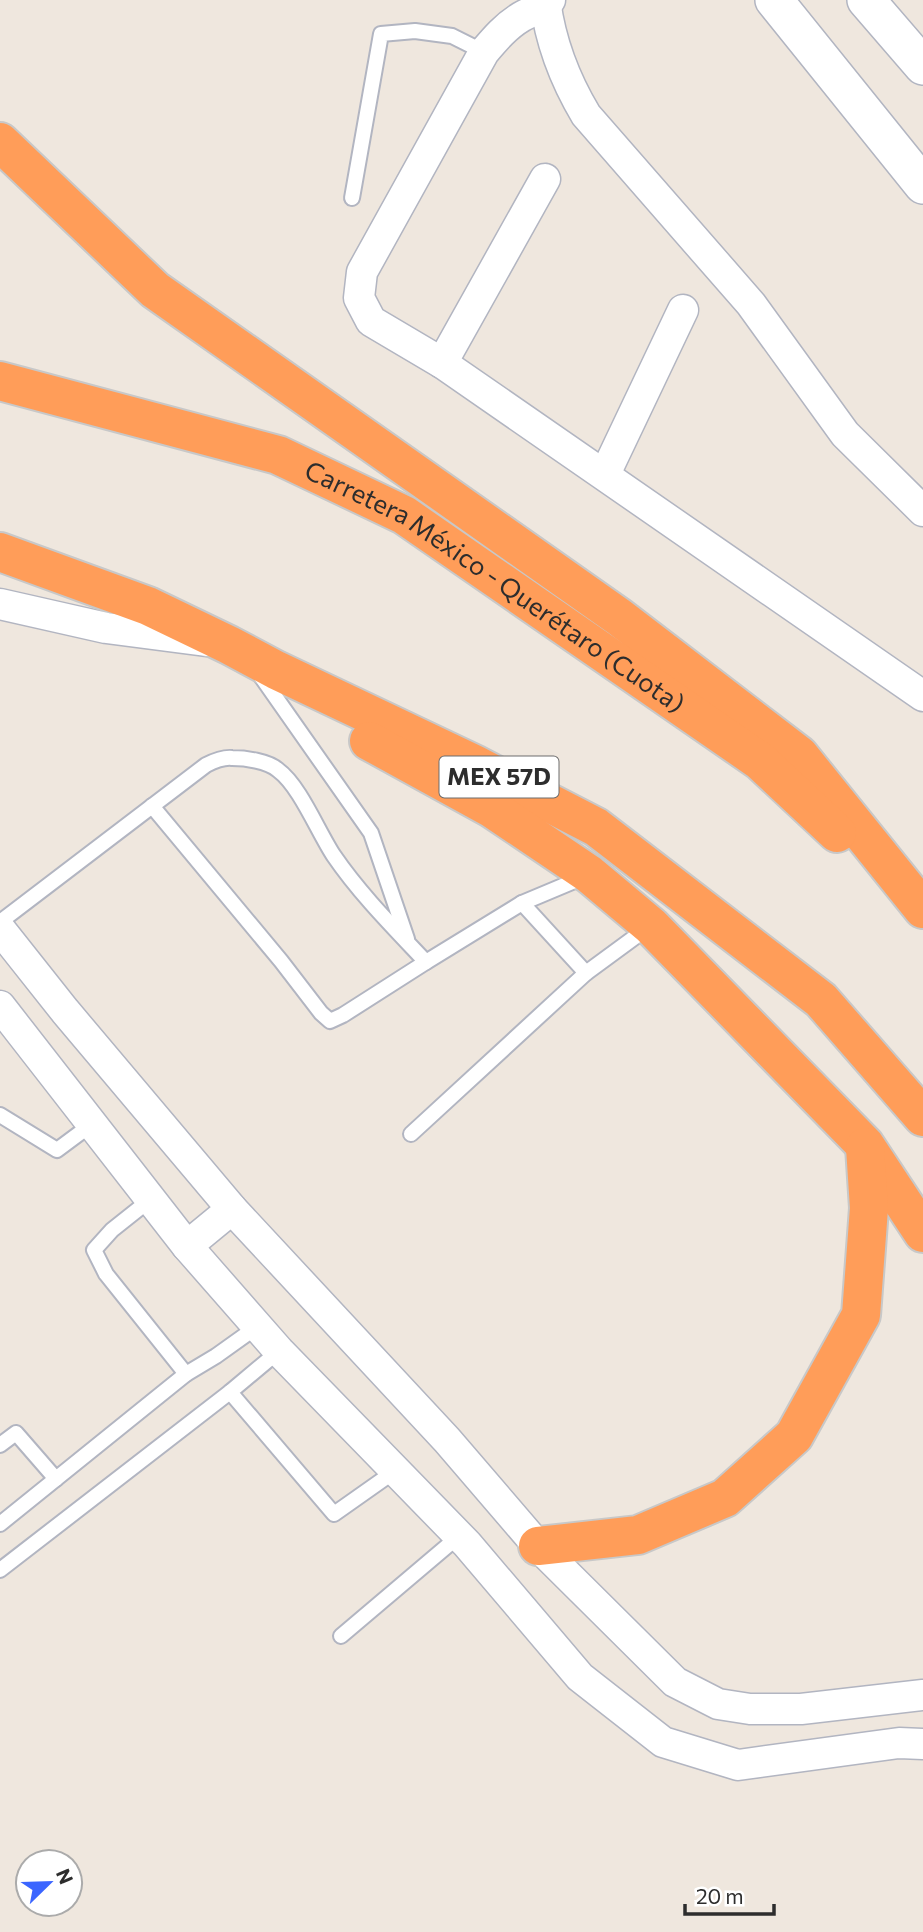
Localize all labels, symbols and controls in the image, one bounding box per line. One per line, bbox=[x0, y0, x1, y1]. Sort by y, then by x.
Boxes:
street label: Carretera México - Querétaro (Cuota) bbox=[300, 453, 691, 718]
road number: MEX 57D bbox=[440, 756, 558, 798]
north arrow bbox=[14, 1848, 84, 1918]
text: N bbox=[52, 1865, 78, 1887]
scale bar bbox=[685, 1872, 774, 1916]
text: 20 m bbox=[696, 1883, 744, 1908]

